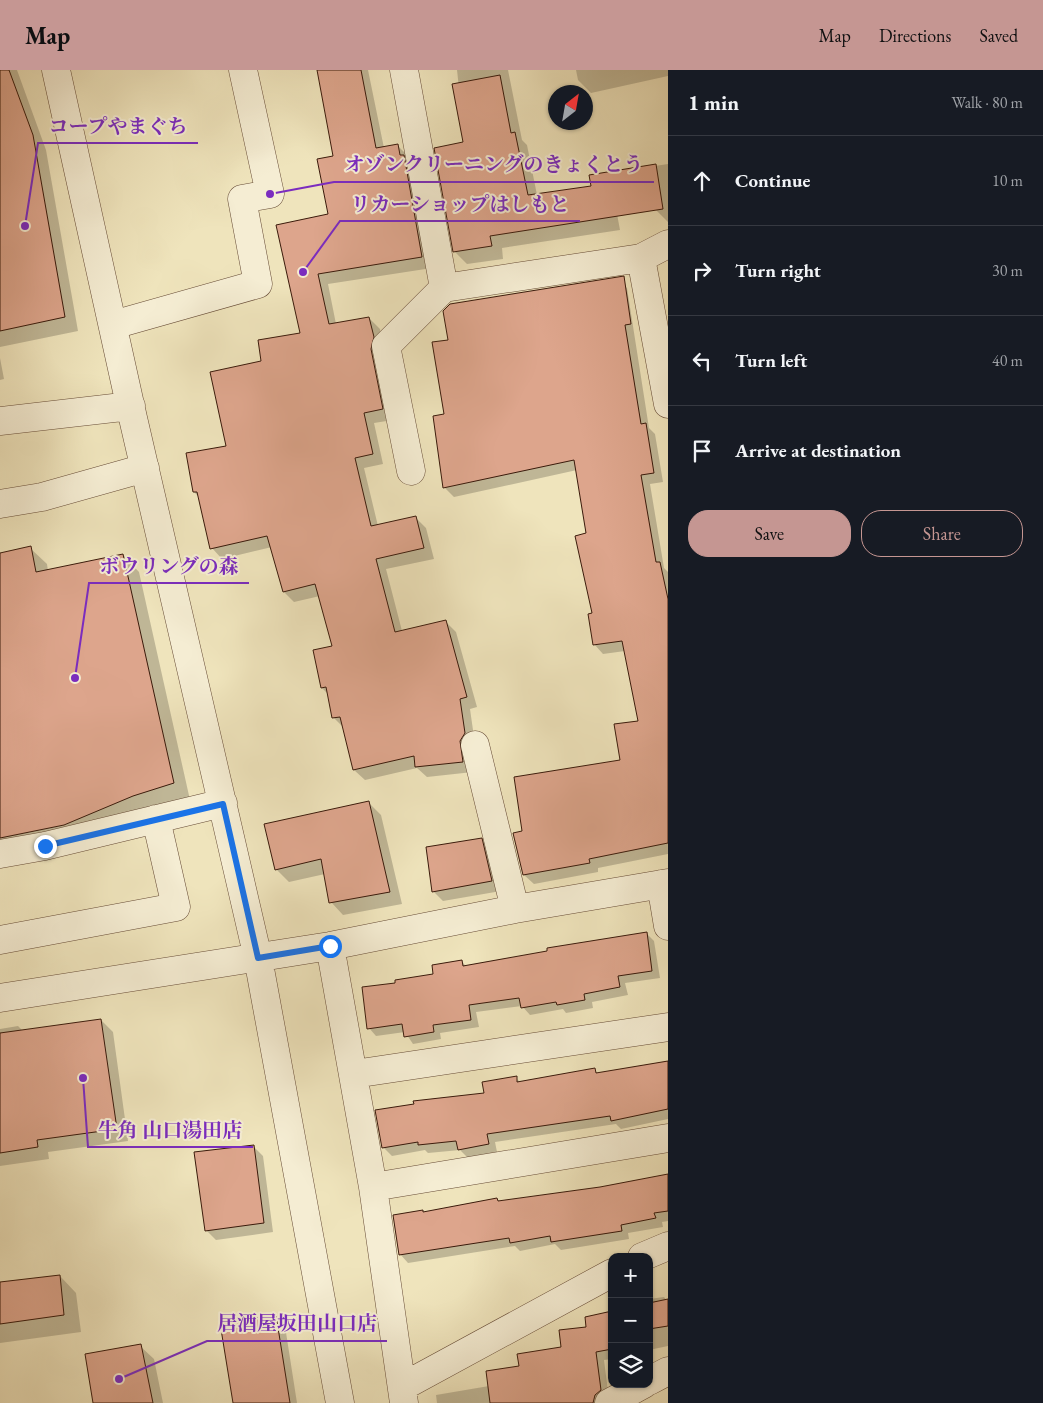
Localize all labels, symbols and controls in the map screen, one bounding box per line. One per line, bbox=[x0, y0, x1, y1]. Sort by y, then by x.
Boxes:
text: Map bbox=[25, 20, 70, 51]
text: Map bbox=[819, 24, 851, 47]
text: Directions bbox=[879, 24, 951, 47]
text: Saved bbox=[979, 24, 1018, 47]
north arrow bbox=[548, 85, 593, 130]
text: 1 min bbox=[688, 89, 739, 116]
text: Walk · 80 m bbox=[952, 92, 1023, 113]
callout: コープやまぐち bbox=[38, 108, 198, 143]
text: コープやまぐち bbox=[49, 113, 188, 139]
callout: オゾンクリーニングのきょくとう bbox=[334, 147, 654, 182]
text: オゾンクリーニングのきょくとう bbox=[344, 151, 644, 177]
icon: ahead bbox=[688, 167, 716, 195]
text: Continue bbox=[735, 168, 810, 193]
text: 10 m bbox=[992, 170, 1023, 191]
callout: リカーショップはしもと bbox=[340, 186, 580, 221]
text: リカーショップはしもと bbox=[351, 191, 570, 217]
icon: right bbox=[688, 257, 716, 285]
text: Turn right bbox=[735, 258, 821, 283]
text: 30 m bbox=[992, 260, 1023, 281]
icon: left bbox=[688, 347, 716, 375]
text: Turn left bbox=[735, 348, 807, 373]
text: 40 m bbox=[992, 350, 1023, 371]
icon: arrive bbox=[688, 437, 716, 465]
text: Arrive at destination bbox=[735, 438, 901, 463]
button: Save bbox=[688, 510, 851, 557]
button: Share bbox=[861, 510, 1023, 557]
callout: ボウリングの森 bbox=[89, 548, 249, 583]
text: ボウリングの森 bbox=[99, 553, 239, 579]
route end bbox=[34, 835, 57, 858]
route start bbox=[319, 935, 342, 958]
callout: 牛角 山口湯田店 bbox=[88, 1112, 253, 1147]
text: 牛角 山口湯田店 bbox=[98, 1117, 242, 1143]
map controls bbox=[608, 1253, 653, 1388]
button: + bbox=[608, 1253, 653, 1298]
button: − bbox=[608, 1298, 653, 1343]
callout: 居酒屋坂田山口店 bbox=[207, 1306, 387, 1341]
text: 居酒屋坂田山口店 bbox=[217, 1310, 377, 1336]
button: layers bbox=[608, 1343, 653, 1388]

